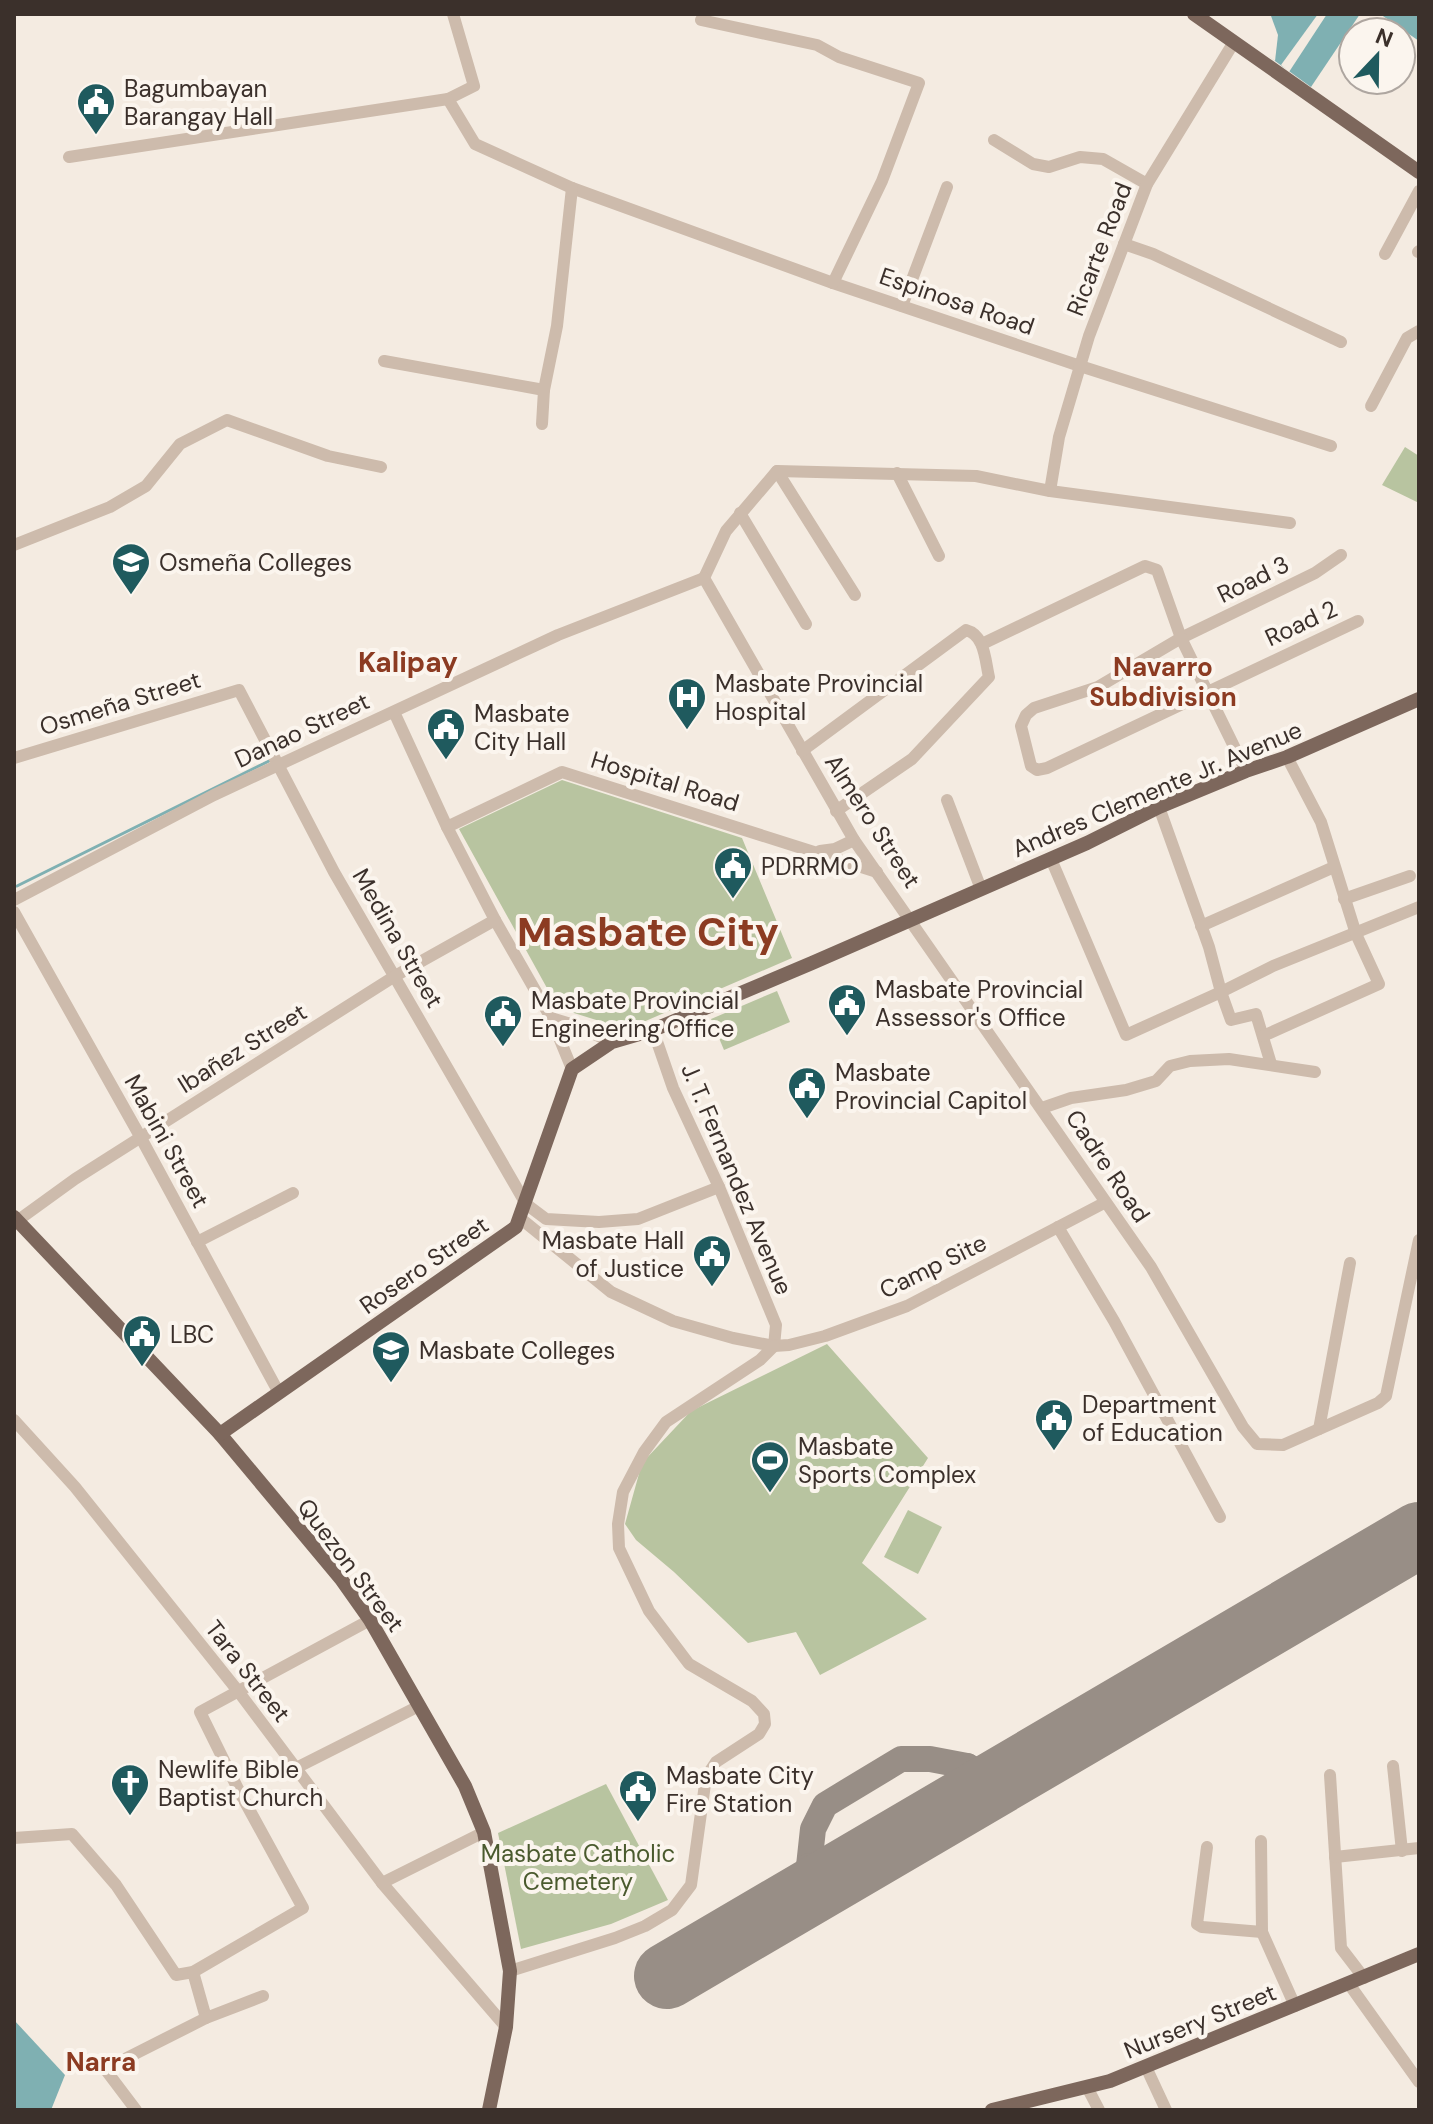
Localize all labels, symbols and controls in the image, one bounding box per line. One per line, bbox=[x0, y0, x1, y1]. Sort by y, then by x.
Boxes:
north arrow bbox=[1337, 16, 1417, 96]
text: N bbox=[1371, 21, 1397, 54]
place label: Bagumbayan Barangay Hall bbox=[124, 73, 273, 132]
public building icon: Bagumbayan Barangay Hall bbox=[75, 81, 117, 136]
street label: Ricarte Road bbox=[1059, 178, 1139, 320]
street label: Espinosa Road bbox=[875, 260, 1039, 342]
school or university icon: Osmeña Colleges bbox=[110, 541, 152, 596]
place label: Osmeña Colleges bbox=[159, 547, 352, 578]
street label: Road 3 bbox=[1212, 548, 1294, 610]
street label: Road 2 bbox=[1260, 593, 1342, 653]
district label: Kalipay bbox=[358, 644, 458, 681]
district label: Navarro Subdivision bbox=[1089, 650, 1237, 714]
street label: Osmeña Street bbox=[36, 664, 204, 742]
place label: Masbate Provincial Hospital bbox=[715, 668, 923, 727]
hospital icon: Masbate Provincial Hospital bbox=[666, 676, 708, 731]
street label: Danao Street bbox=[230, 685, 374, 775]
place label: Masbate City Hall bbox=[474, 698, 570, 757]
public building icon: Masbate City Hall bbox=[425, 706, 467, 761]
street label: Andres Clemente Jr. Avenue bbox=[1007, 714, 1307, 864]
street label: Hospital Road bbox=[587, 744, 743, 818]
street label: Almero Street bbox=[818, 748, 928, 894]
public building icon: PDRRMO bbox=[712, 845, 754, 900]
place label: PDRRMO bbox=[761, 851, 859, 882]
street label: Medina Street bbox=[346, 863, 450, 1013]
district label: Masbate City bbox=[517, 906, 779, 958]
place label: Masbate Provincial Assessor's Office bbox=[875, 974, 1083, 1033]
public building icon: Masbate Provincial Assessor's Office bbox=[826, 982, 868, 1037]
place label: Masbate Provincial Engineering Office bbox=[531, 985, 739, 1044]
public building icon: Masbate Provincial Engineering Office bbox=[482, 993, 524, 1048]
street label: Ibañez Street bbox=[172, 996, 312, 1100]
place label: Masbate Provincial Capitol bbox=[835, 1057, 1027, 1116]
street label: J. T. Fernandez Avenue bbox=[674, 1059, 800, 1299]
public building icon: Masbate Provincial Capitol bbox=[786, 1065, 828, 1120]
street label: Mabini Street bbox=[118, 1069, 216, 1213]
street label: Cadre Road bbox=[1059, 1104, 1157, 1228]
street label: Rosero Street bbox=[353, 1209, 495, 1321]
place label: Masbate Hall of Justice bbox=[542, 1225, 684, 1284]
street label: Camp Site bbox=[874, 1227, 992, 1305]
public building icon: Masbate Hall of Justice bbox=[691, 1233, 733, 1288]
public building icon: LBC bbox=[121, 1313, 163, 1368]
place label: LBC bbox=[170, 1319, 214, 1350]
school or university icon: Masbate Colleges bbox=[370, 1329, 412, 1384]
place label: Masbate Colleges bbox=[419, 1335, 615, 1366]
place label: Department of Education bbox=[1082, 1389, 1223, 1448]
public building icon: Department of Education bbox=[1033, 1397, 1075, 1452]
place label: Masbate Sports Complex bbox=[798, 1431, 976, 1490]
sports icon: Masbate Sports Complex bbox=[749, 1439, 791, 1494]
street label: Quezon Street bbox=[291, 1492, 411, 1638]
street label: Tara Street bbox=[199, 1614, 297, 1728]
place label: Newlife Bible Baptist Church bbox=[158, 1754, 323, 1813]
place label: Masbate City Fire Station bbox=[666, 1760, 814, 1819]
church icon: Newlife Bible Baptist Church bbox=[109, 1762, 151, 1817]
public building icon: Masbate City Fire Station bbox=[617, 1768, 659, 1823]
park label: Masbate Catholic Cemetery bbox=[481, 1838, 675, 1897]
street label: Nursery Street bbox=[1119, 1976, 1281, 2066]
district label: Narra bbox=[66, 2045, 136, 2079]

